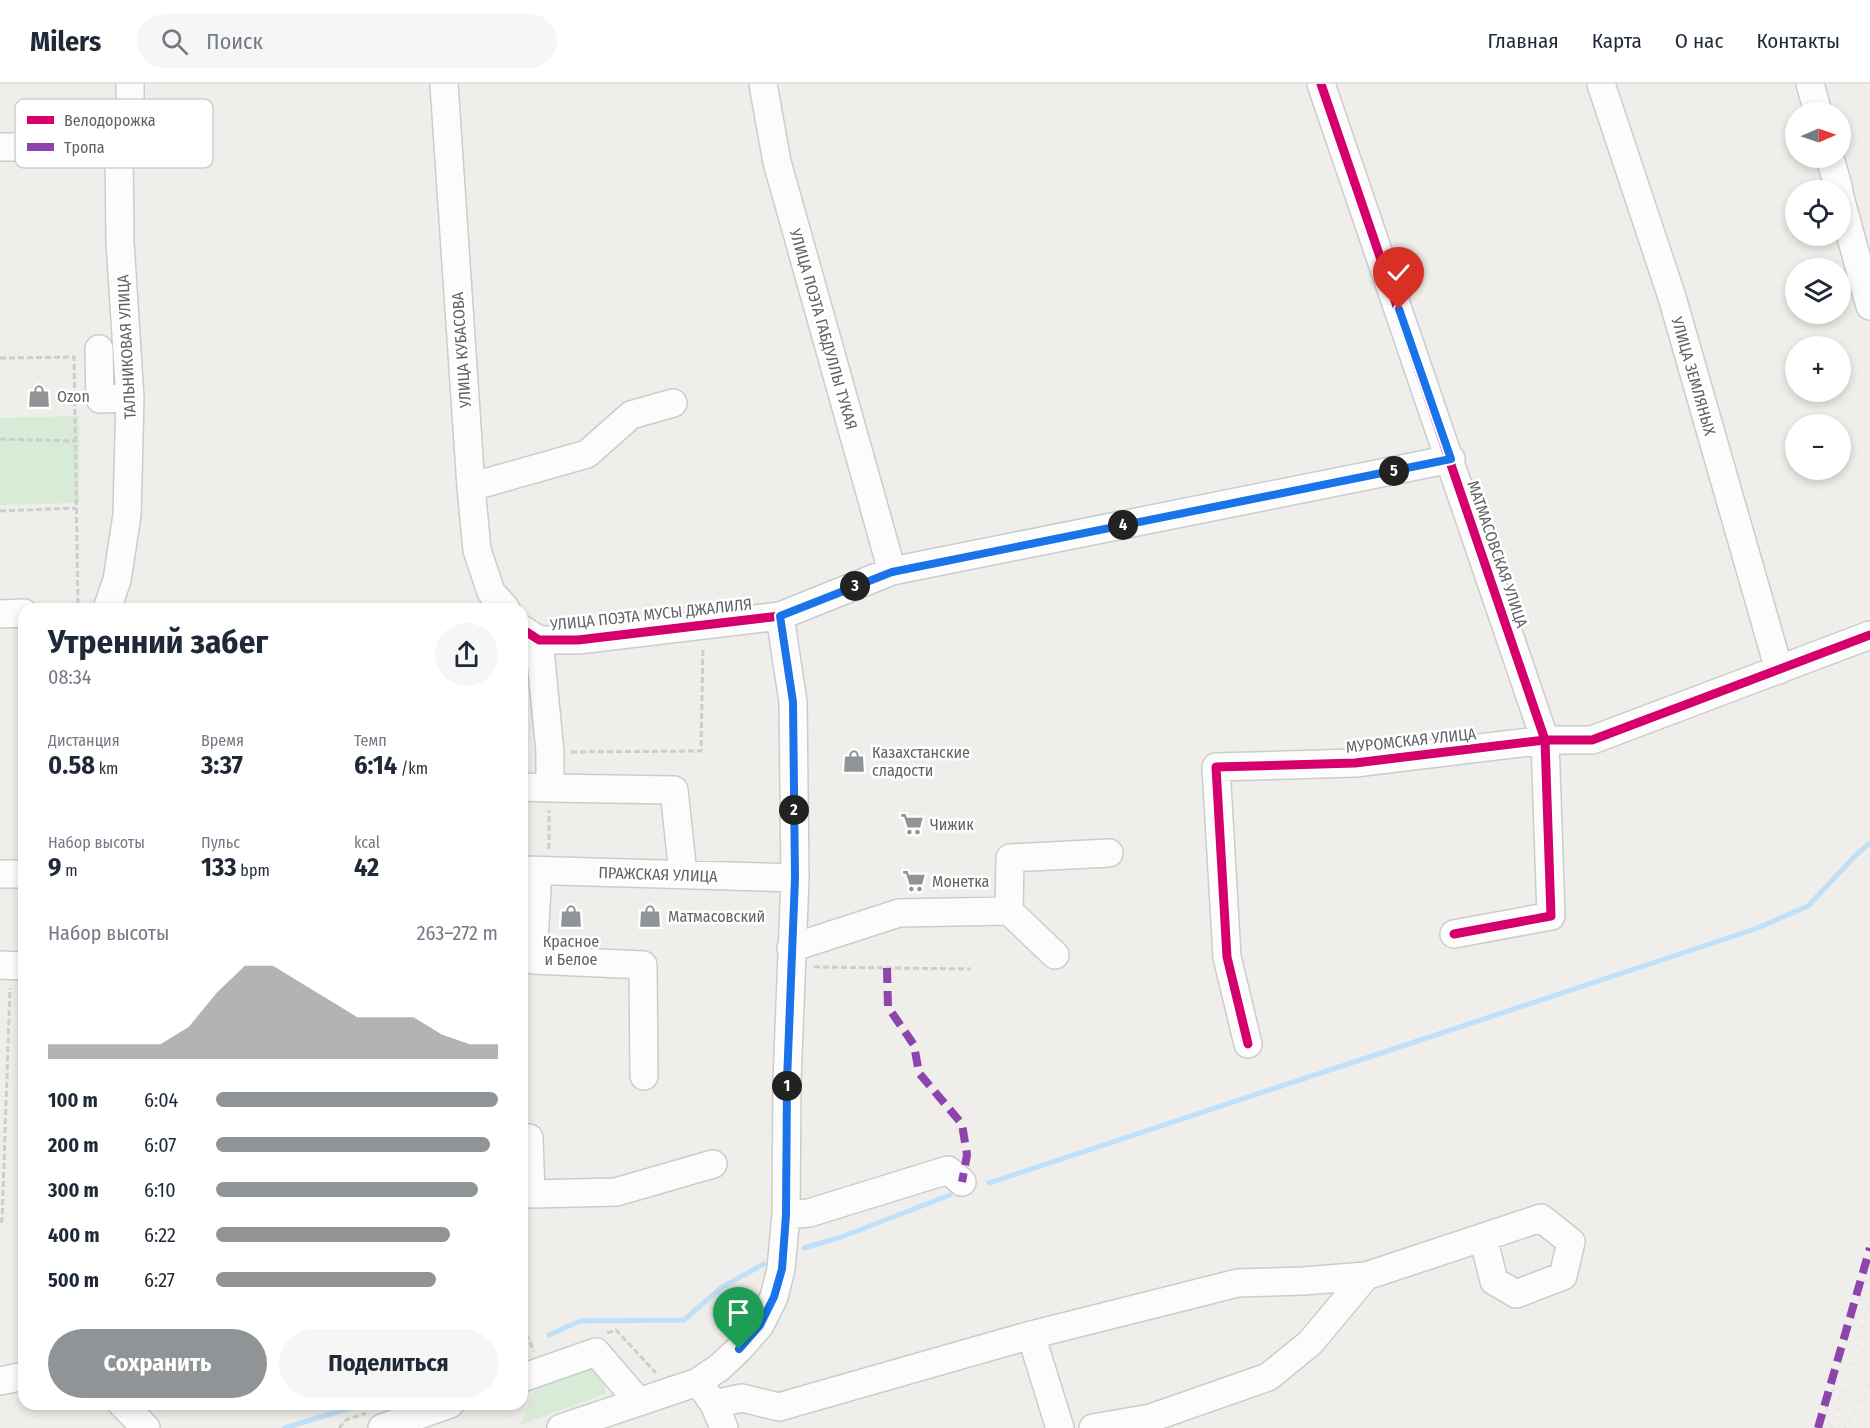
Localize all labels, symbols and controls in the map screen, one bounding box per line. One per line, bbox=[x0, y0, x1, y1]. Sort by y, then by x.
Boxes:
search box bbox=[137, 14, 557, 68]
text: Milers bbox=[30, 25, 101, 58]
icon: search bbox=[158, 25, 191, 58]
text: Поиск bbox=[206, 28, 263, 55]
text: Главная bbox=[1488, 28, 1559, 54]
text: Карта bbox=[1592, 28, 1642, 54]
text: О нас bbox=[1675, 28, 1723, 54]
text: Контакты bbox=[1756, 28, 1840, 54]
legend bbox=[15, 99, 213, 168]
north arrow bbox=[1785, 102, 1851, 168]
map controls bbox=[1785, 102, 1851, 480]
text: Велодорожка bbox=[64, 111, 156, 130]
text: Тропа bbox=[64, 138, 105, 157]
button: locate bbox=[1785, 180, 1851, 246]
street label: УЛИЦА ПОЭТА ГАБДУЛЛЫ ТУКАЯ bbox=[785, 226, 861, 432]
pin bbox=[1373, 247, 1424, 309]
icon: check bbox=[1382, 256, 1415, 289]
button: layers bbox=[1785, 258, 1851, 324]
street label: ТАЛЬНИКОВАЯ УЛИЦА bbox=[113, 274, 140, 420]
street label: УЛИЦА КУБАСОВА bbox=[448, 291, 475, 410]
street label: УЛИЦА ЗЕМЛЯНЫХ bbox=[1667, 314, 1720, 438]
button: + bbox=[1785, 336, 1851, 402]
shop icon: Ozon bbox=[26, 383, 52, 409]
place label: Ozon bbox=[57, 387, 90, 406]
button: − bbox=[1785, 414, 1851, 480]
pin: 5 bbox=[1379, 456, 1409, 486]
text: 5 bbox=[1390, 461, 1398, 480]
street label: МАТМАСОВСКАЯ УЛИЦА bbox=[1463, 478, 1532, 631]
pin: 4 bbox=[1108, 510, 1138, 540]
text: 4 bbox=[1119, 515, 1127, 534]
pin: 3 bbox=[840, 571, 870, 601]
text: 3 bbox=[851, 576, 859, 595]
street label: УЛИЦА ПОЭТА МУСЫ ДЖАЛИЛЯ bbox=[548, 594, 753, 635]
text: Утренний забег bbox=[48, 622, 268, 662]
button: share bbox=[435, 623, 498, 686]
text: 08:34 bbox=[48, 665, 91, 689]
street label: МУРОМСКАЯ УЛИЦА bbox=[1345, 724, 1478, 757]
text: Дистанция bbox=[48, 731, 120, 750]
text: Время bbox=[201, 731, 244, 750]
text: Темп bbox=[354, 731, 387, 750]
place label: Казахстанские сладости bbox=[872, 743, 970, 780]
shop icon: Казахстанские сладости bbox=[841, 748, 867, 774]
text: 0.58 bbox=[48, 750, 95, 781]
text: 3:37 bbox=[201, 750, 243, 781]
text: 6:14 bbox=[354, 750, 397, 781]
text: km bbox=[95, 759, 118, 778]
text: /km bbox=[397, 759, 428, 778]
pin: 2 bbox=[779, 795, 809, 825]
text: 2 bbox=[790, 800, 798, 819]
supermarket icon: Чижик bbox=[899, 811, 925, 837]
place label: Чижик bbox=[930, 815, 974, 834]
text: Набор высоты bbox=[48, 833, 145, 852]
text: Пульс bbox=[201, 833, 240, 852]
text: kcal bbox=[354, 833, 380, 852]
text: 9 bbox=[48, 852, 61, 883]
text: 133 bbox=[201, 852, 237, 883]
text: 42 bbox=[354, 852, 379, 883]
text: m bbox=[61, 861, 78, 880]
text: bpm bbox=[237, 861, 270, 880]
street label: ПРАЖСКАЯ УЛИЦА bbox=[598, 863, 719, 886]
supermarket icon: Монетка bbox=[901, 868, 927, 894]
place label: Монетка bbox=[932, 872, 990, 891]
shop icon: Красное и Белое bbox=[558, 903, 584, 929]
shop icon: Матмасовский bbox=[637, 903, 663, 929]
place label: Матмасовский bbox=[668, 907, 765, 926]
text: Набор высоты bbox=[48, 921, 169, 945]
text: 263–272 m bbox=[417, 921, 498, 945]
place label: Красное и Белое bbox=[543, 932, 599, 969]
pin: 1 bbox=[772, 1071, 802, 1101]
text: 1 bbox=[784, 1076, 790, 1095]
text: 100 m bbox=[48, 1088, 98, 1112]
text: 6:04 bbox=[144, 1088, 178, 1112]
text: 200 m bbox=[48, 1133, 99, 1157]
text: 6:07 bbox=[144, 1133, 176, 1157]
text: 300 m bbox=[48, 1178, 99, 1202]
text: 6:10 bbox=[144, 1178, 176, 1202]
text: 400 m bbox=[48, 1223, 100, 1247]
text: 6:22 bbox=[144, 1223, 176, 1247]
text: 500 m bbox=[48, 1268, 99, 1292]
text: 6:27 bbox=[144, 1268, 175, 1292]
pin bbox=[713, 1287, 764, 1349]
icon: arrive bbox=[722, 1296, 755, 1329]
button: Сохранить bbox=[48, 1329, 267, 1398]
button: Поделиться bbox=[279, 1329, 498, 1398]

